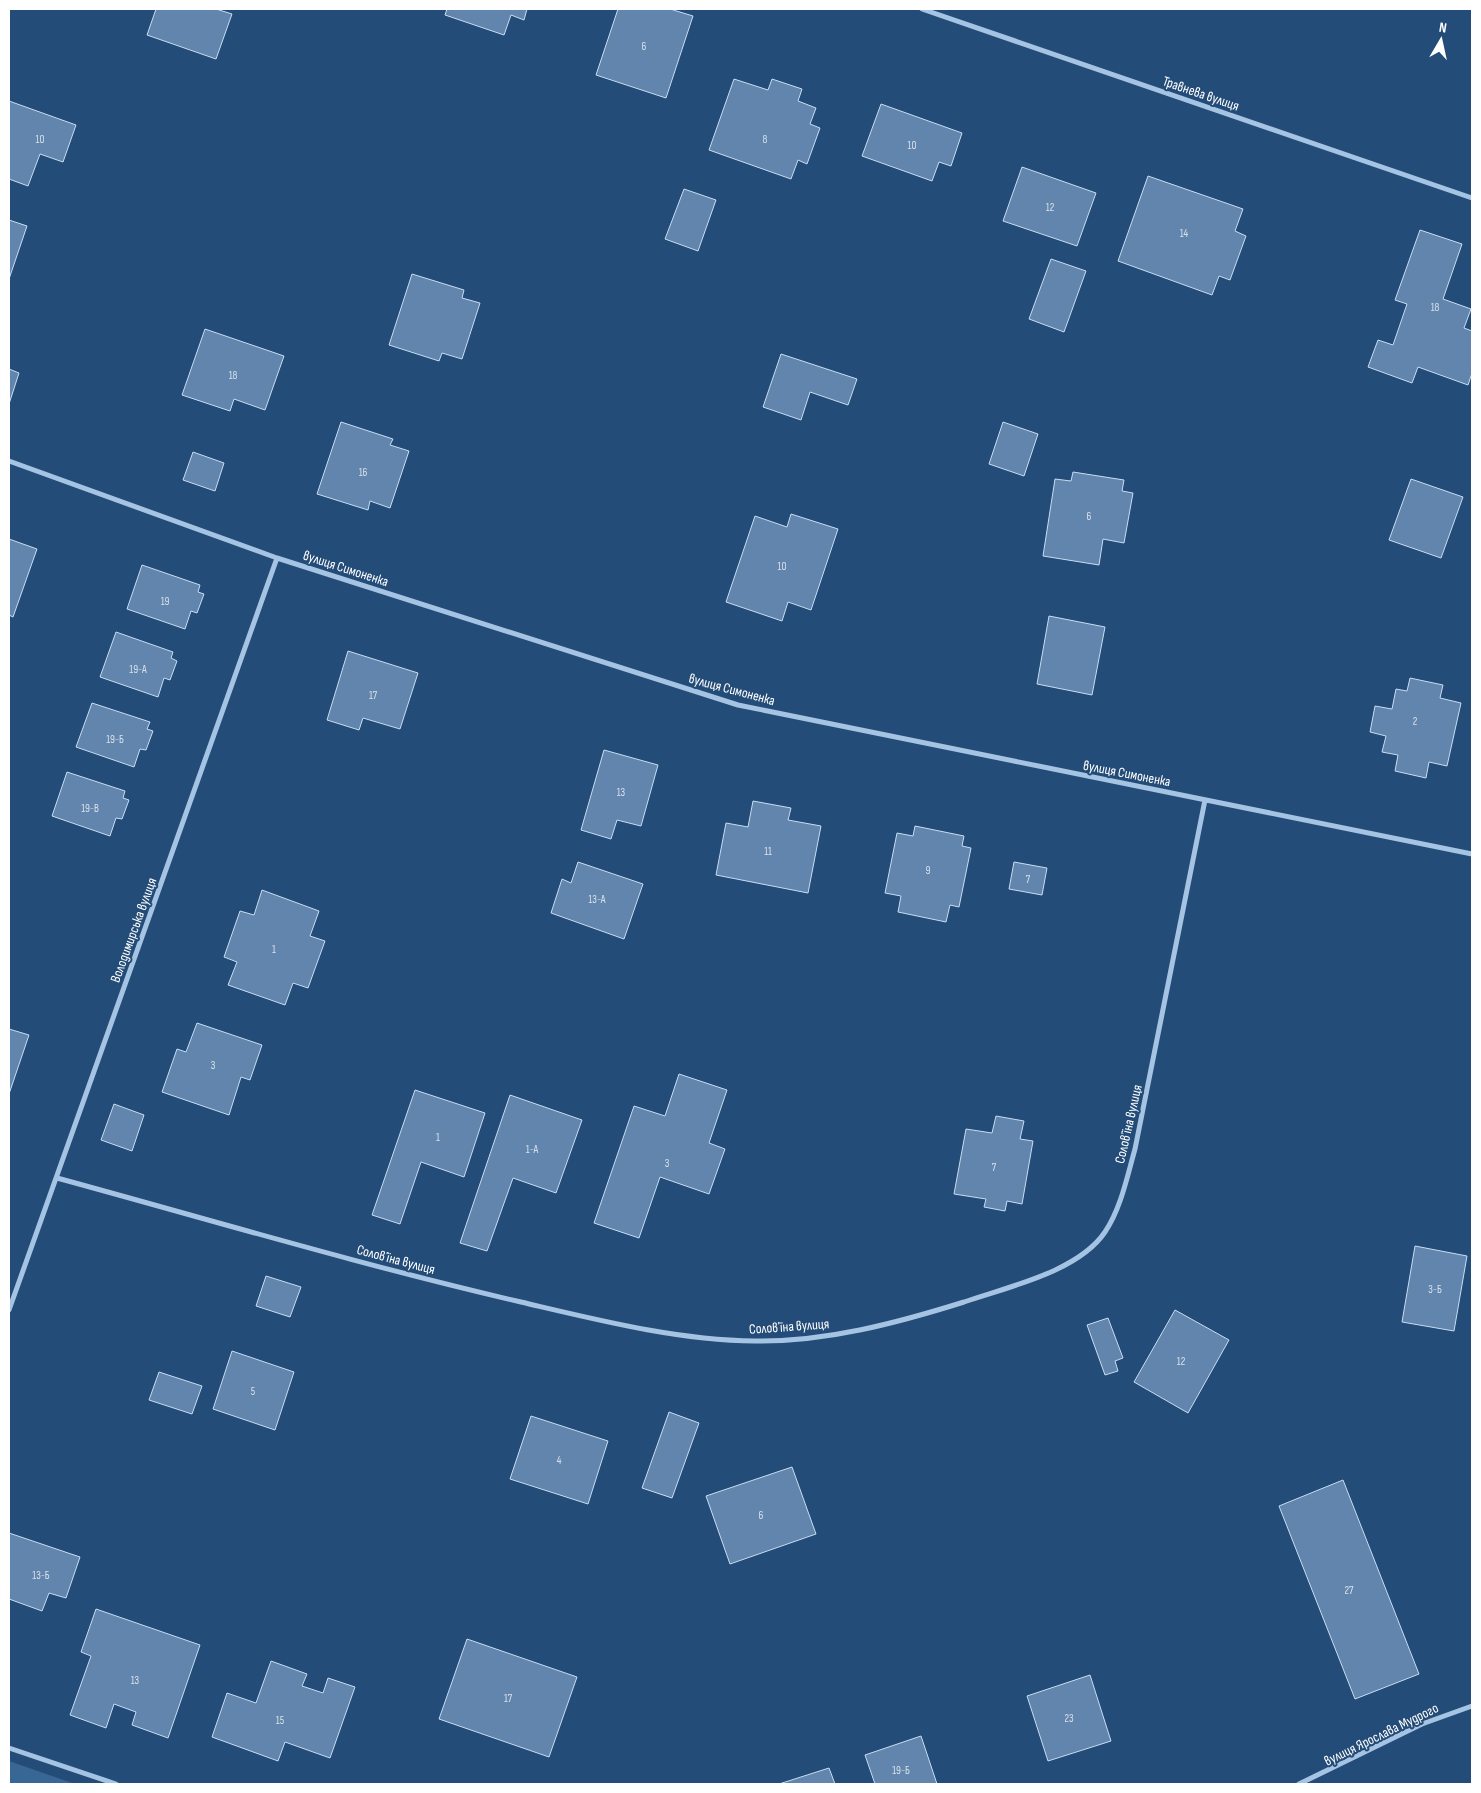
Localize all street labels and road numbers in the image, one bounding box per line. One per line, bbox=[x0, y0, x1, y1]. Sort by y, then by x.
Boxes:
street label: Травнева вулиця bbox=[1160, 72, 1241, 115]
street label: вулиця Симоненка bbox=[301, 547, 391, 590]
street label: вулиця Симоненка bbox=[687, 670, 777, 709]
street label: вулиця Симоненка bbox=[1082, 757, 1172, 790]
street label: Володимирська вулиця bbox=[107, 875, 160, 985]
street label: Соловʼїна вулиця bbox=[1111, 1083, 1146, 1165]
street label: Соловʼїна вулиця bbox=[355, 1241, 437, 1278]
street label: Соловʼїна вулиця bbox=[748, 1315, 830, 1338]
street label: вулиця Ярослава Мудрого bbox=[1321, 1699, 1441, 1770]

